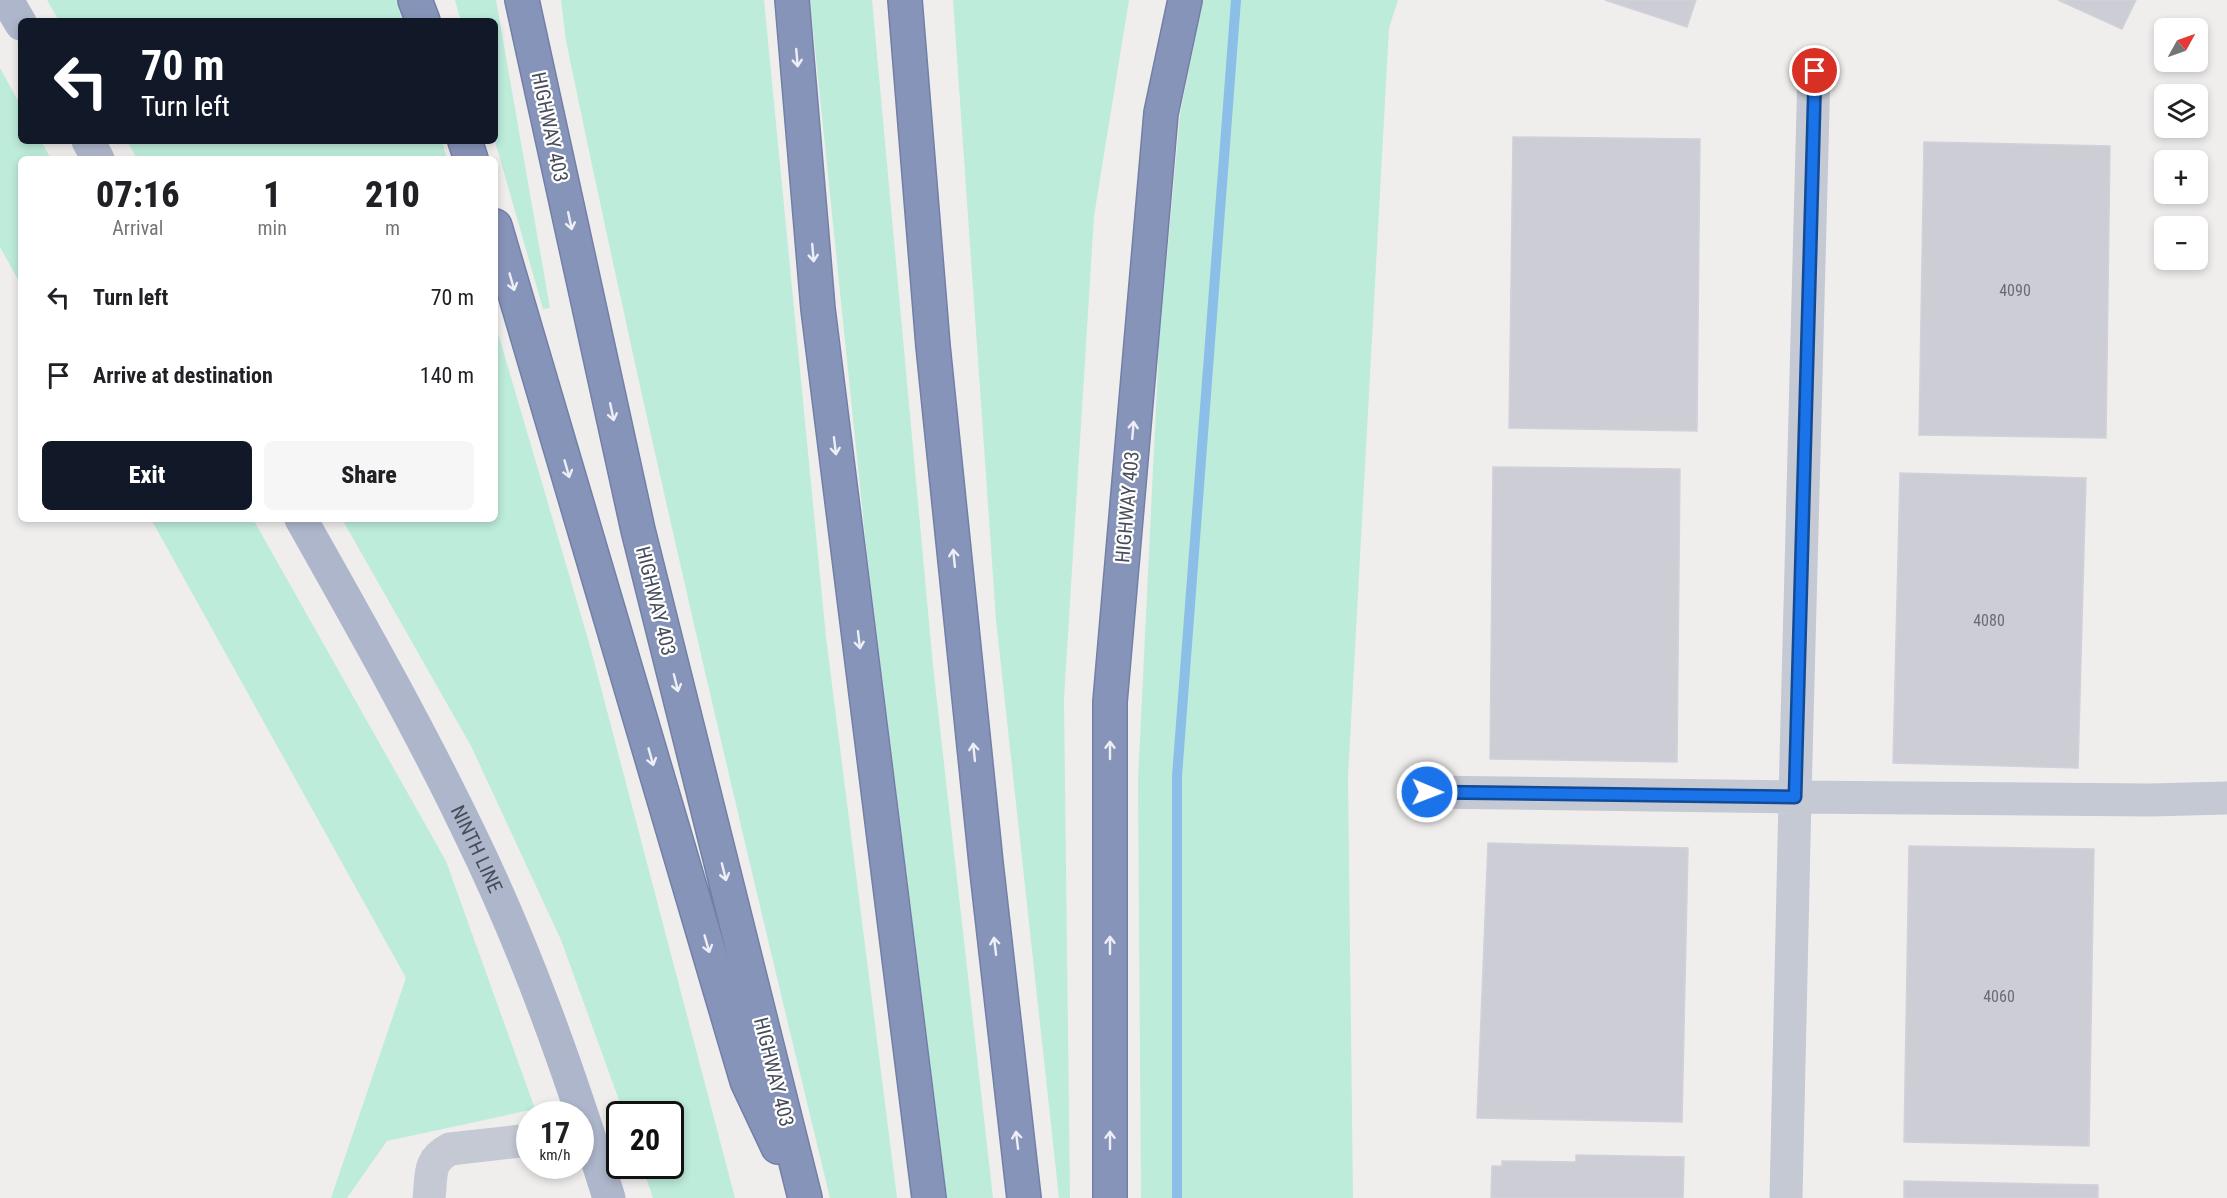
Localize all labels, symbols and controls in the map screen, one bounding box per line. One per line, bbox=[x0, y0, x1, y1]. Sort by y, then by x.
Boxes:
north arrow bbox=[2154, 18, 2208, 72]
map controls bbox=[2154, 18, 2208, 270]
text: 70 m bbox=[141, 41, 224, 90]
icon: left bbox=[42, 42, 120, 120]
pin bbox=[1789, 45, 1840, 96]
one-way arrow bbox=[791, 48, 802, 68]
icon: arrive bbox=[1798, 54, 1831, 87]
street label: HIGHWAY 403 bbox=[527, 70, 573, 184]
button: layers bbox=[2154, 84, 2208, 138]
text: Turn left bbox=[141, 91, 230, 123]
button: + bbox=[2154, 150, 2208, 204]
text: 07:16 bbox=[96, 174, 179, 216]
text: 1 bbox=[263, 174, 281, 216]
text: 210 bbox=[365, 174, 420, 216]
one-way arrow bbox=[565, 212, 577, 231]
text: Arrival bbox=[112, 216, 163, 240]
text: min bbox=[258, 216, 287, 240]
text: m bbox=[385, 216, 400, 240]
button: − bbox=[2154, 216, 2208, 270]
one-way arrow bbox=[808, 242, 819, 262]
one-way arrow bbox=[507, 272, 518, 291]
icon: left bbox=[42, 281, 75, 314]
house number: 4090 bbox=[1999, 281, 2031, 300]
text: Turn left bbox=[93, 285, 168, 310]
text: 70 m bbox=[431, 285, 474, 310]
icon: arrive bbox=[42, 359, 75, 392]
text: Arrive at destination bbox=[93, 363, 273, 388]
text: 140 m bbox=[420, 363, 474, 388]
one-way arrow bbox=[607, 402, 618, 421]
one-way arrow bbox=[1128, 420, 1139, 440]
one-way arrow bbox=[830, 436, 841, 456]
button: Exit bbox=[42, 441, 252, 510]
button: Share bbox=[264, 441, 474, 510]
street label: HIGHWAY 403 bbox=[1110, 450, 1144, 564]
one-way arrow bbox=[562, 459, 573, 478]
street label: HIGHWAY 403 bbox=[631, 544, 681, 658]
one-way arrow bbox=[948, 549, 959, 569]
house number: 4080 bbox=[1973, 611, 2005, 630]
one-way arrow bbox=[854, 629, 865, 649]
one-way arrow bbox=[671, 673, 683, 692]
one-way arrow bbox=[1104, 740, 1116, 760]
one-way arrow bbox=[968, 743, 979, 763]
one-way arrow bbox=[646, 747, 658, 766]
position arrow bbox=[1395, 760, 1459, 824]
street label: NINTH LINE bbox=[446, 801, 508, 896]
one-way arrow bbox=[718, 863, 730, 882]
one-way arrow bbox=[702, 934, 713, 953]
one-way arrow bbox=[1104, 935, 1116, 955]
one-way arrow bbox=[989, 937, 1000, 957]
house number: 4060 bbox=[1983, 987, 2015, 1006]
street label: HIGHWAY 403 bbox=[749, 1015, 799, 1129]
speed limit sign: 20 bbox=[606, 1101, 684, 1179]
text: 17 bbox=[540, 1115, 570, 1150]
one-way arrow bbox=[1012, 1130, 1023, 1150]
one-way arrow bbox=[1104, 1130, 1116, 1150]
text: km/h bbox=[540, 1146, 570, 1164]

